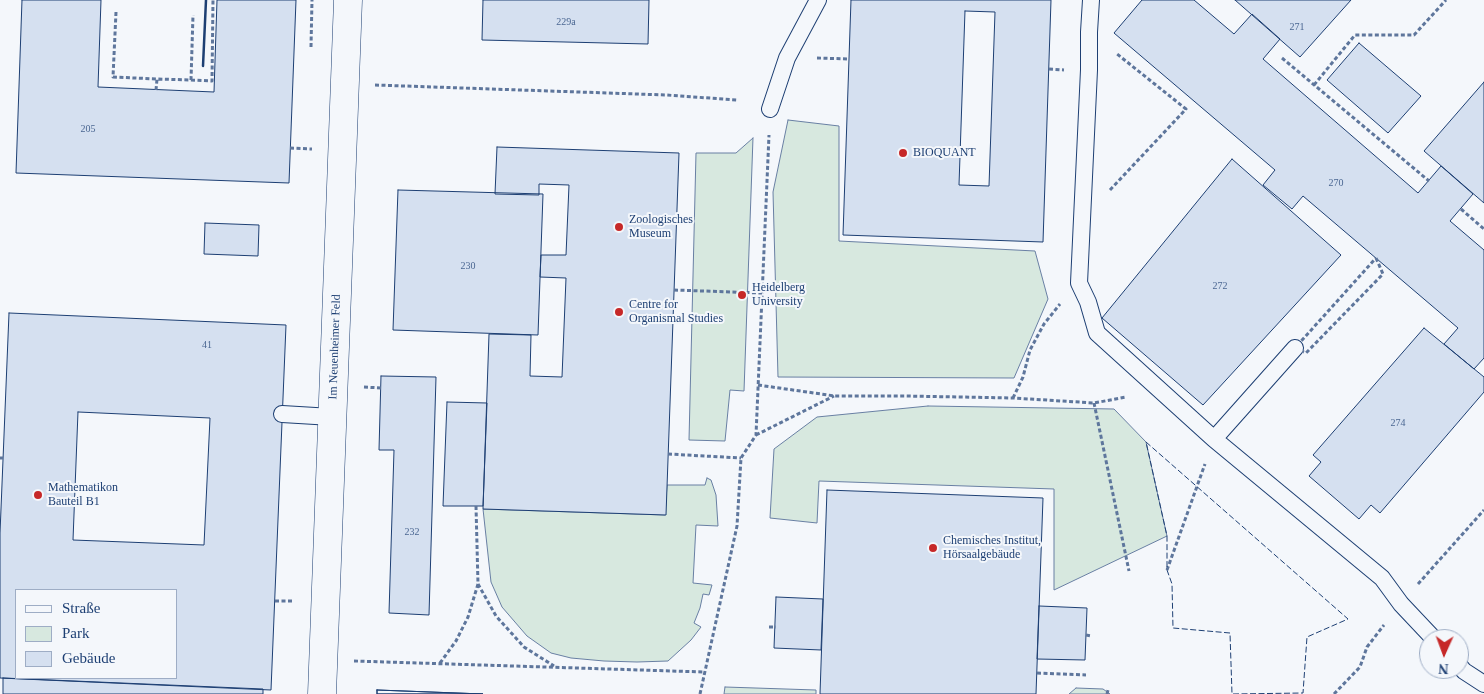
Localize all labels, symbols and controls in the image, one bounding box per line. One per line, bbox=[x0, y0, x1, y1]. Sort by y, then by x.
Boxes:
house number: 229a bbox=[556, 16, 576, 28]
house number: 271 bbox=[1290, 21, 1304, 33]
house number: 205 bbox=[80, 123, 96, 135]
place label: BIOQUANT bbox=[913, 146, 976, 160]
marker: BIOQUANT bbox=[897, 147, 909, 159]
house number: 270 bbox=[1328, 177, 1344, 189]
place label: Zoologisches Museum bbox=[629, 213, 693, 241]
marker: Zoologisches Museum bbox=[613, 221, 625, 233]
house number: 230 bbox=[460, 260, 476, 272]
house number: 272 bbox=[1212, 280, 1228, 292]
place label: Heidelberg University bbox=[752, 281, 805, 309]
marker: Heidelberg University bbox=[736, 289, 748, 301]
street label: Im Neuenheimer Feld bbox=[326, 294, 344, 400]
place label: Centre for Organismal Studies bbox=[629, 298, 723, 326]
marker: Centre for Organismal Studies bbox=[613, 306, 625, 318]
house number: 41 bbox=[202, 339, 212, 351]
house number: 274 bbox=[1390, 417, 1406, 429]
place label: Mathematikon Bauteil B1 bbox=[48, 481, 118, 509]
marker: Mathematikon Bauteil B1 bbox=[32, 489, 44, 501]
house number: 232 bbox=[404, 526, 420, 538]
place label: Chemisches Institut, Hörsaalgebäude bbox=[943, 534, 1041, 562]
marker: Chemisches Institut, Hörsaalgebäude bbox=[927, 542, 939, 554]
legend bbox=[15, 589, 178, 679]
text: Straße bbox=[62, 600, 100, 616]
text: Park bbox=[62, 625, 90, 641]
north arrow bbox=[1419, 629, 1469, 679]
text: Gebäude bbox=[62, 650, 115, 666]
text: N bbox=[1438, 661, 1449, 676]

